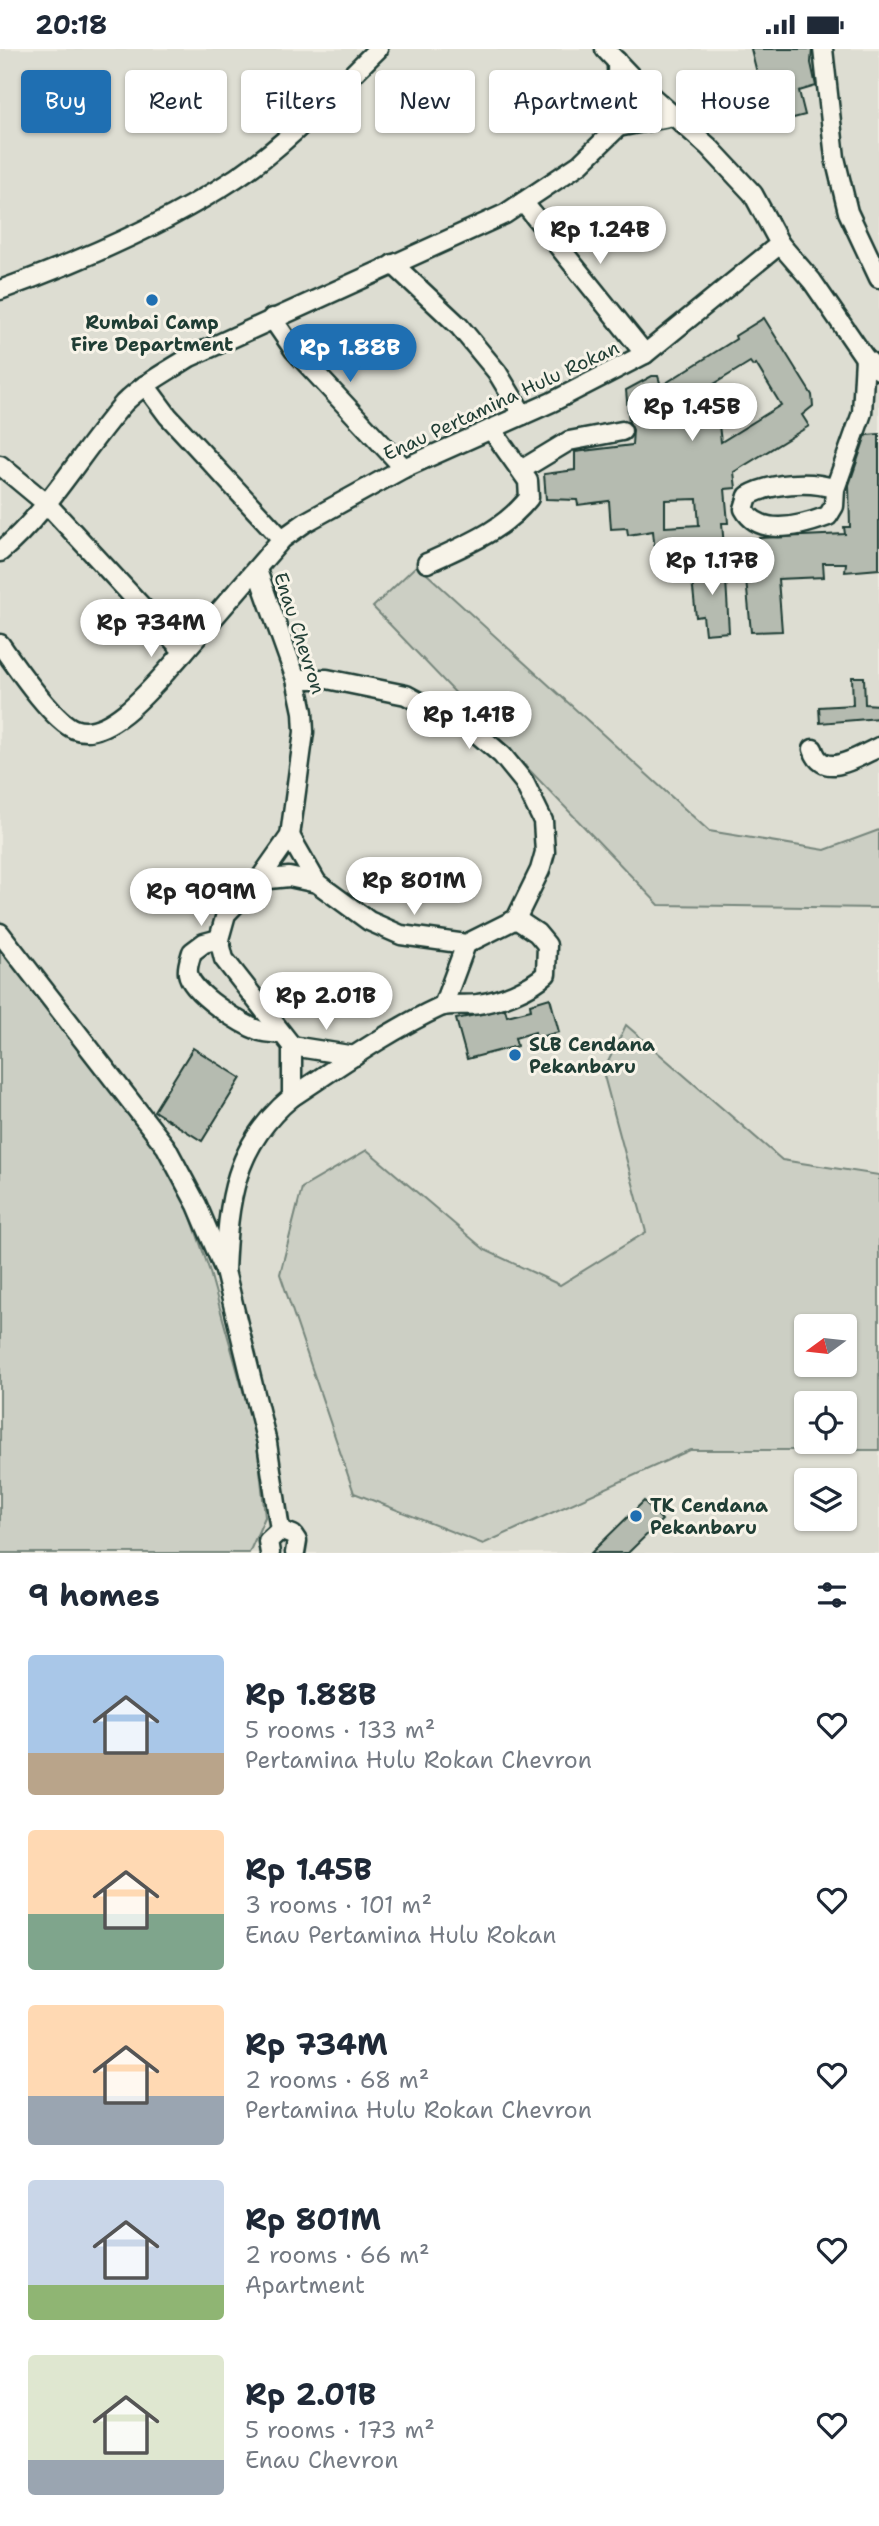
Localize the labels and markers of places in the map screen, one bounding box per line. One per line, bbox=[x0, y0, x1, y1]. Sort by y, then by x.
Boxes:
pin: Rp 1.24B bbox=[528, 207, 672, 266]
marker: Rumbai Camp Fire Department bbox=[144, 292, 160, 308]
place label: Rumbai Camp Fire Department bbox=[71, 310, 233, 357]
pin: Rp 1.88B bbox=[278, 325, 422, 384]
pin: Rp 1.45B bbox=[620, 383, 764, 443]
pin: Rp 1.17B bbox=[640, 538, 784, 597]
pin: Rp 734M bbox=[86, 599, 216, 659]
pin: Rp 1.41B bbox=[397, 691, 541, 751]
pin: Rp 801M bbox=[349, 857, 479, 917]
pin: Rp 909M bbox=[136, 869, 266, 928]
pin: Rp 2.01B bbox=[254, 972, 398, 1032]
place label: SLB Cendana Pekanbaru bbox=[529, 1032, 655, 1079]
marker: SLB Cendana Pekanbaru bbox=[507, 1047, 523, 1063]
place label: TK Cendana Pekanbaru bbox=[650, 1493, 768, 1540]
marker: TK Cendana Pekanbaru bbox=[628, 1508, 644, 1524]

